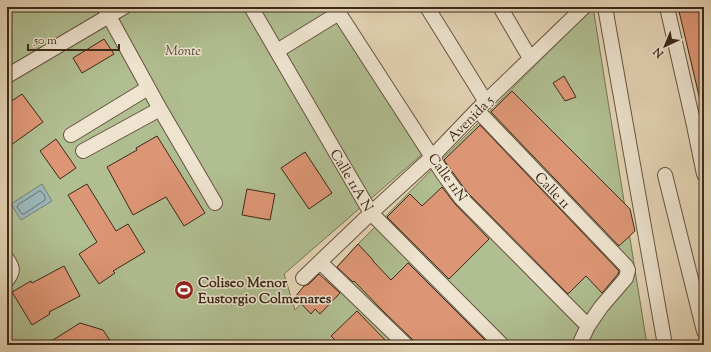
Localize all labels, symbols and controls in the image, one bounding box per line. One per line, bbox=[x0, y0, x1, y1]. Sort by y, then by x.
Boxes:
scale bar bbox=[28, 26, 119, 52]
north arrow bbox=[645, 26, 685, 66]
text: 50 m bbox=[33, 32, 57, 50]
park label: Monte bbox=[165, 42, 201, 62]
text: N bbox=[650, 44, 668, 62]
street label: Avenida 5 bbox=[444, 92, 499, 147]
street label: Calle 11A N bbox=[324, 146, 377, 216]
street label: Calle 11N bbox=[422, 150, 471, 206]
street label: Calle 11 bbox=[529, 169, 574, 214]
place label: Coliseo Menor Eustorgio Colmenares bbox=[198, 274, 332, 310]
sports icon: Coliseo Menor Eustorgio Colmenares bbox=[173, 279, 195, 301]

